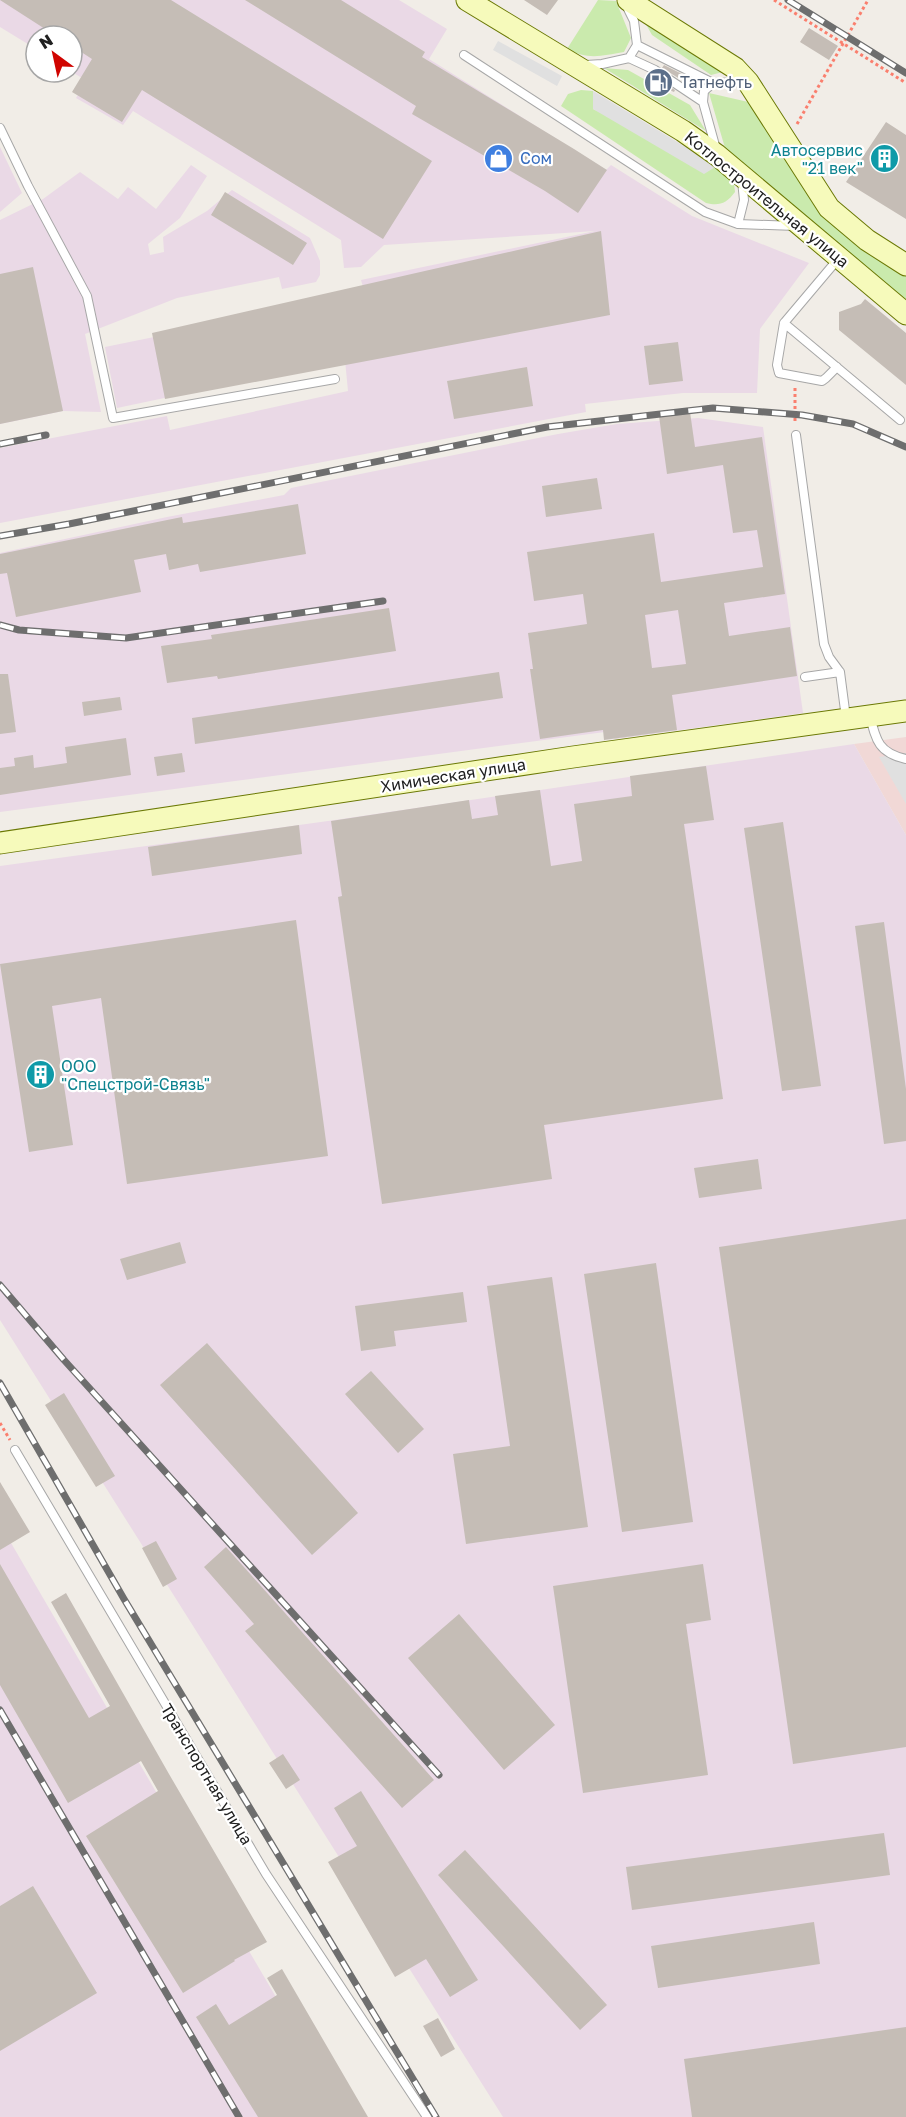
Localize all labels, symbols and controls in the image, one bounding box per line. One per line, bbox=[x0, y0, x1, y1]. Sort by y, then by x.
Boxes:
north arrow bbox=[24, 24, 84, 84]
text: N bbox=[35, 30, 56, 53]
fuel station icon: Татнефть bbox=[643, 66, 675, 98]
place label: Татнефть bbox=[680, 72, 752, 92]
street label: Котлостроительная улица bbox=[681, 127, 853, 271]
place label: Автосервис "21 век" bbox=[771, 140, 863, 178]
shop icon: Сом bbox=[483, 142, 515, 174]
building icon: Автосервис "21 век" bbox=[868, 143, 900, 175]
place label: Сом bbox=[520, 148, 552, 168]
street label: Химическая улица bbox=[379, 754, 527, 796]
place label: ООО "Спецстрой-Связь" bbox=[61, 1056, 210, 1094]
building icon: ООО "Спецстрой-Связь" bbox=[24, 1059, 56, 1091]
street label: Транспортная улица bbox=[157, 1700, 257, 1848]

